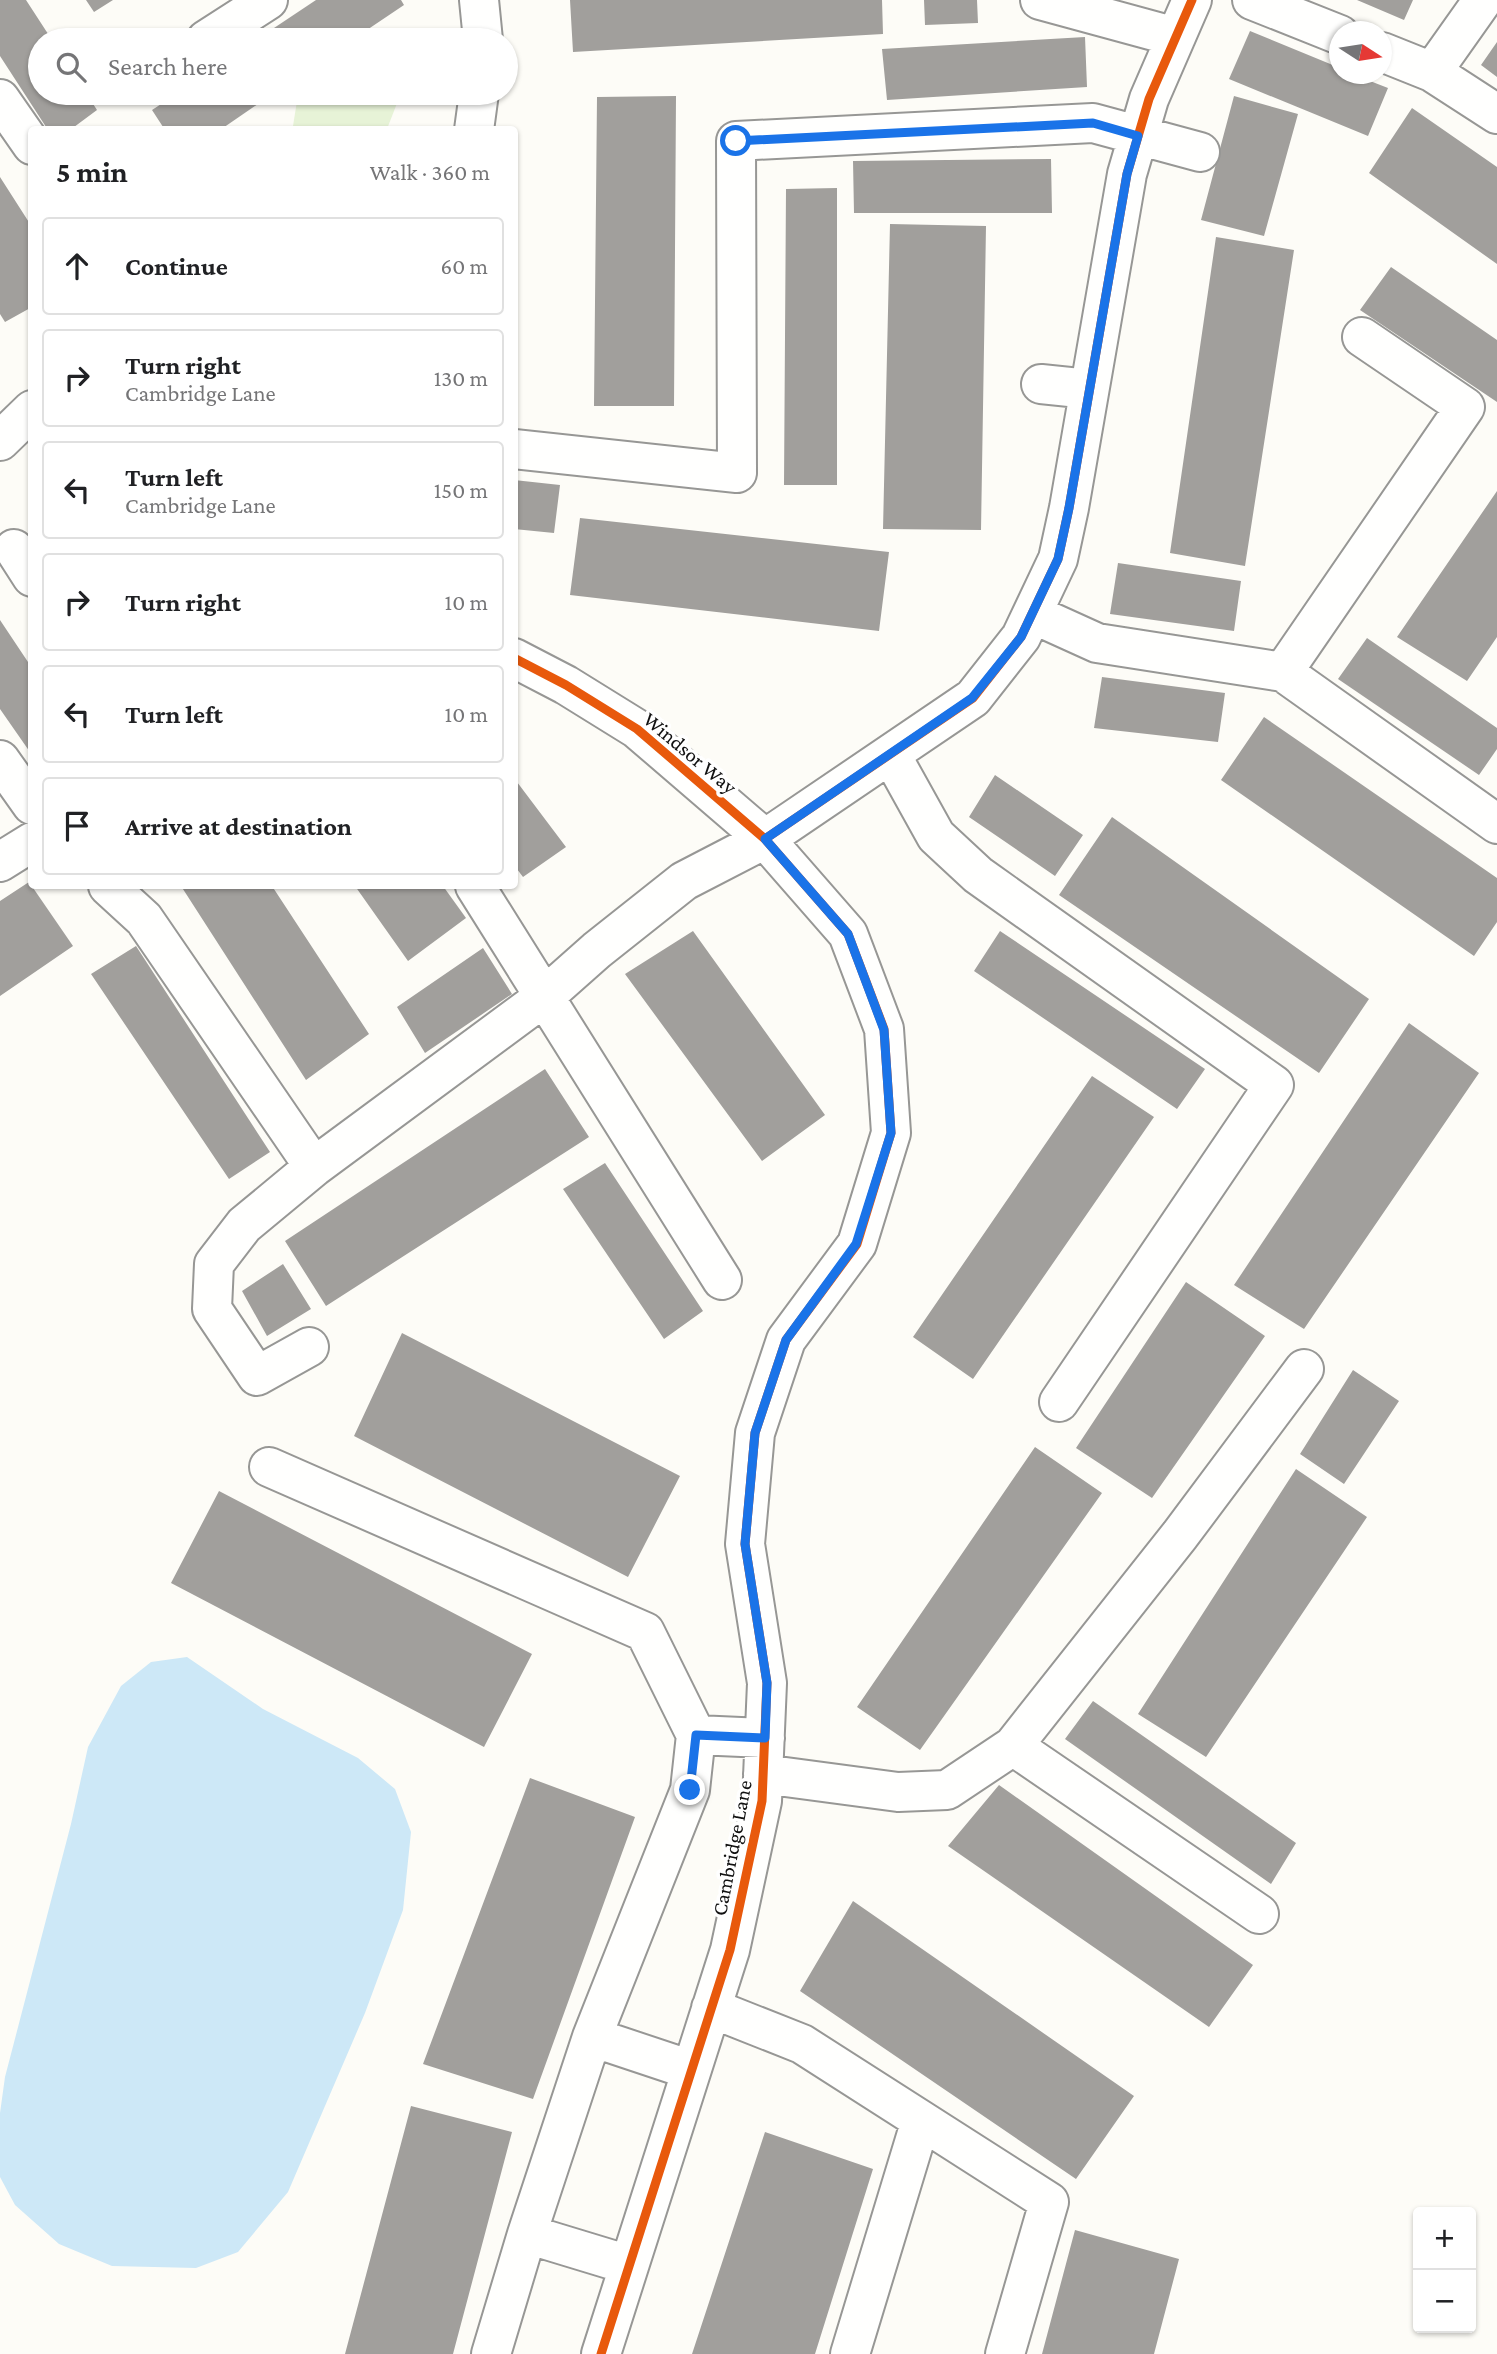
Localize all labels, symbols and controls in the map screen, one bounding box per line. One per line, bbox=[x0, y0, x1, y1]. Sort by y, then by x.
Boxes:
north arrow bbox=[1329, 21, 1392, 84]
search box bbox=[28, 28, 518, 105]
icon: search bbox=[52, 48, 90, 86]
text: Search here bbox=[108, 52, 227, 81]
route start bbox=[720, 125, 751, 156]
text: 5 min bbox=[56, 155, 128, 188]
text: Walk · 360 m bbox=[370, 159, 490, 185]
icon: ahead bbox=[58, 247, 96, 285]
text: Continue bbox=[125, 252, 228, 281]
text: 60 m bbox=[441, 253, 488, 279]
text: Turn right bbox=[125, 351, 241, 380]
icon: right bbox=[58, 359, 96, 397]
text: 130 m bbox=[434, 365, 488, 391]
text: Cambridge Lane bbox=[125, 380, 276, 406]
text: Turn left bbox=[125, 463, 223, 492]
icon: left bbox=[58, 471, 96, 509]
text: 150 m bbox=[434, 477, 488, 503]
text: Cambridge Lane bbox=[125, 492, 276, 518]
icon: right bbox=[58, 583, 96, 621]
text: Turn right bbox=[125, 588, 241, 617]
text: 10 m bbox=[445, 589, 488, 615]
icon: left bbox=[58, 695, 96, 733]
text: Turn left bbox=[125, 700, 223, 729]
text: 10 m bbox=[445, 701, 488, 727]
street label: Windsor Way bbox=[638, 707, 742, 799]
icon: arrive bbox=[58, 807, 96, 845]
text: Arrive at destination bbox=[125, 812, 352, 841]
route end bbox=[674, 1774, 705, 1805]
street label: Cambridge Lane bbox=[707, 1778, 757, 1918]
map controls bbox=[1413, 2207, 1476, 2333]
button: + bbox=[1413, 2207, 1476, 2270]
button: − bbox=[1413, 2270, 1476, 2333]

